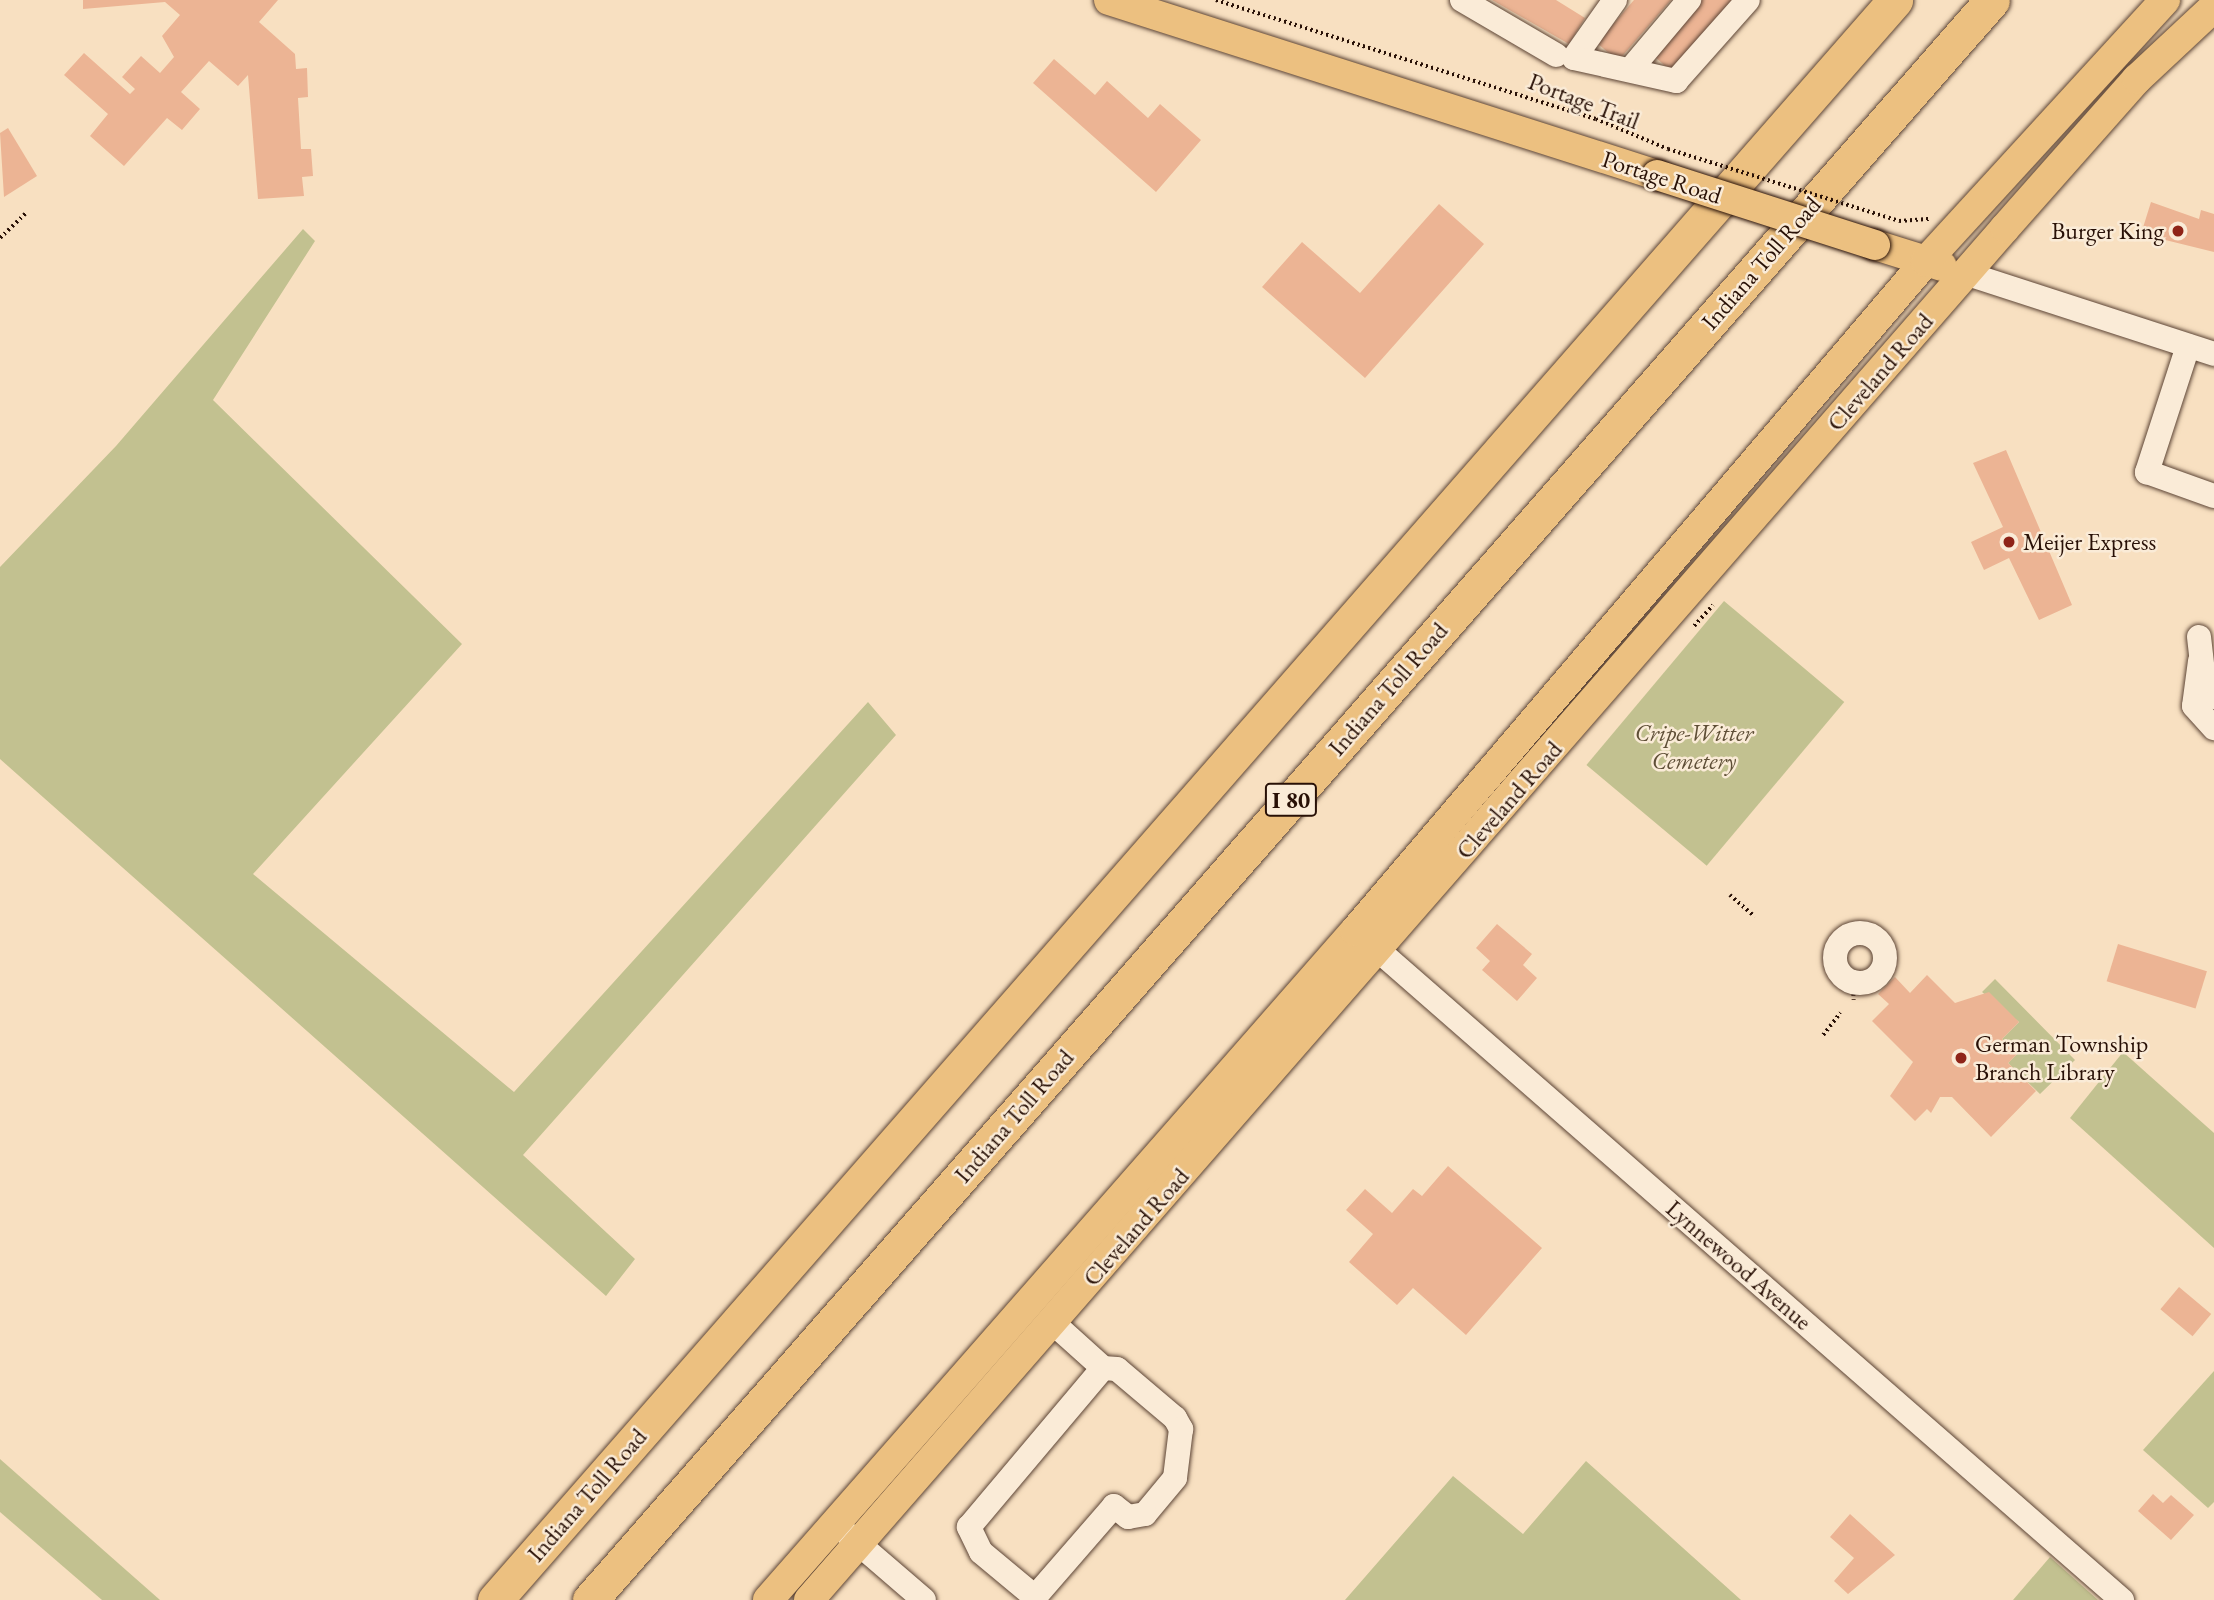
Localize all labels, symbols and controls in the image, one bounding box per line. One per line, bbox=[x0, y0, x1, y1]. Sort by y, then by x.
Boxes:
street label: Portage Trail bbox=[1524, 67, 1644, 135]
street label: Portage Road bbox=[1599, 144, 1725, 210]
street label: Indiana Toll Road bbox=[1695, 190, 1827, 336]
place label: Burger King bbox=[2051, 217, 2164, 245]
marker: Burger King bbox=[2170, 223, 2186, 239]
street label: Cleveland Road bbox=[1821, 307, 1939, 437]
place label: Meijer Express bbox=[2023, 528, 2156, 556]
marker: Meijer Express bbox=[2001, 534, 2017, 550]
street label: Indiana Toll Road bbox=[1322, 616, 1454, 762]
park label: Cripe-Witter Cemetery bbox=[1635, 719, 1753, 775]
street label: Cleveland Road bbox=[1450, 735, 1568, 865]
road number: I 80 bbox=[1265, 780, 1317, 820]
place label: German Township Branch Library bbox=[1975, 1030, 2148, 1086]
street label: Indiana Toll Road bbox=[948, 1043, 1080, 1189]
marker: German Township Branch Library bbox=[1953, 1050, 1969, 1066]
street label: Cleveland Road bbox=[1077, 1162, 1195, 1292]
street label: Lynnewood Avenue bbox=[1660, 1194, 1818, 1336]
street label: Indiana Toll Road bbox=[521, 1422, 653, 1568]

